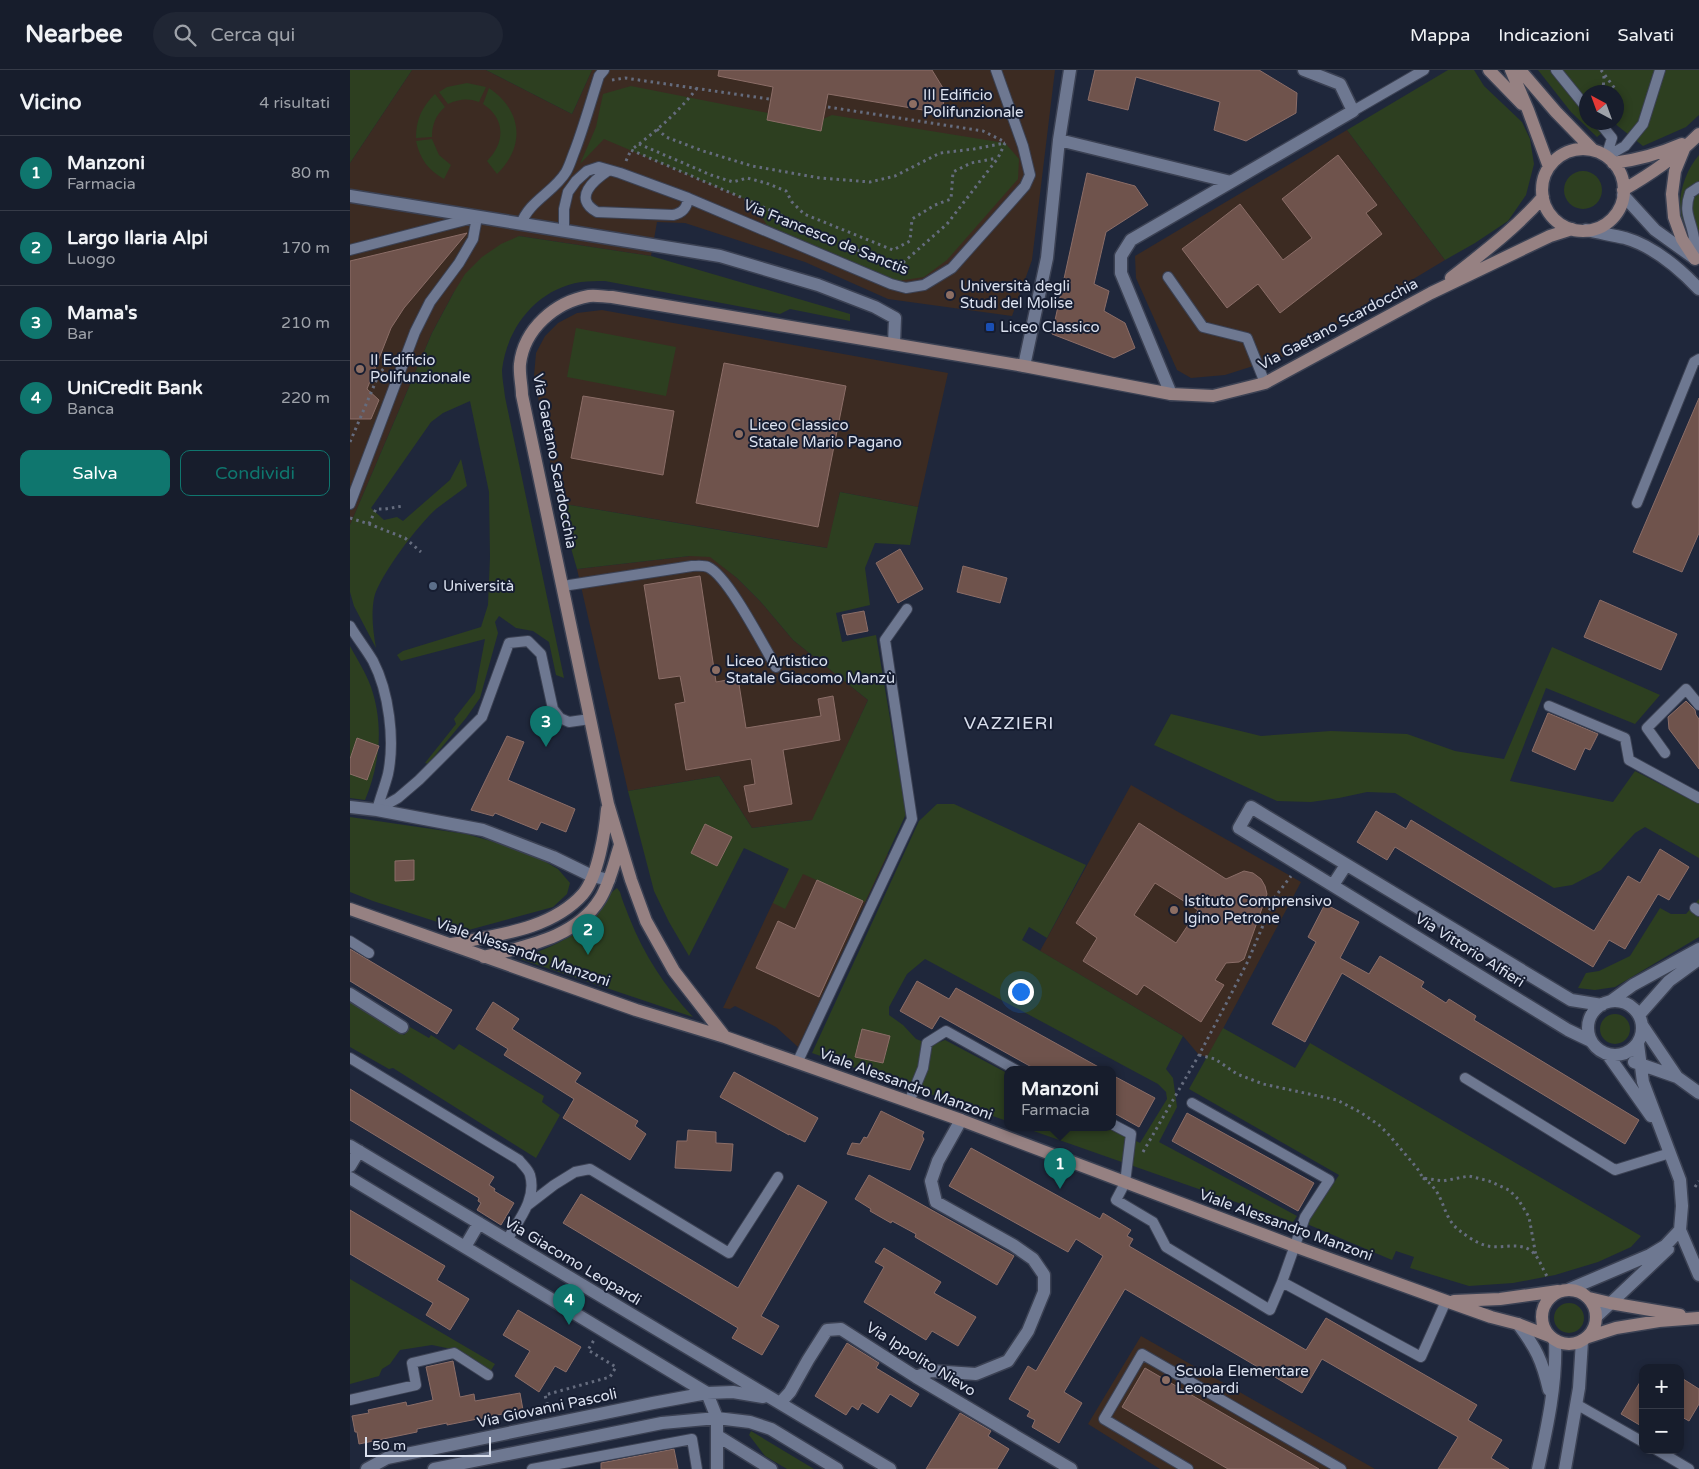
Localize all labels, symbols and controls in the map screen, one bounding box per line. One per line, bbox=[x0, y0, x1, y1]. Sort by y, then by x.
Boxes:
search box bbox=[153, 12, 503, 57]
text: Nearbee bbox=[25, 20, 123, 49]
icon: search bbox=[171, 21, 199, 49]
text: Cerca qui bbox=[211, 24, 295, 46]
text: Mappa bbox=[1410, 24, 1470, 46]
text: Indicazioni bbox=[1498, 24, 1590, 46]
text: Salvati bbox=[1618, 24, 1674, 46]
north arrow bbox=[1579, 85, 1624, 130]
place label: III Edificio Polifunzionale bbox=[923, 86, 1024, 121]
text: Vicino bbox=[20, 90, 82, 115]
text: 4 risultati bbox=[259, 93, 330, 113]
marker: III Edificio Polifunzionale bbox=[907, 98, 919, 110]
text: Manzoni bbox=[67, 152, 145, 174]
text: 1 bbox=[31, 163, 41, 183]
text: 80 m bbox=[291, 163, 330, 183]
text: Farmacia bbox=[67, 174, 136, 194]
street label: Via Francesco de Sanctis bbox=[741, 196, 911, 278]
text: Largo Ilaria Alpi bbox=[67, 227, 208, 249]
text: 2 bbox=[31, 238, 41, 258]
text: 170 m bbox=[281, 238, 330, 258]
text: Luogo bbox=[67, 249, 116, 269]
street label: Via Gaetano Scardocchia bbox=[1255, 274, 1421, 374]
place label: Università degli Studi del Molise bbox=[960, 277, 1073, 312]
marker: Università degli Studi del Molise bbox=[944, 289, 956, 301]
text: Mama's bbox=[67, 302, 138, 324]
text: 3 bbox=[31, 313, 41, 333]
text: 210 m bbox=[281, 313, 330, 333]
place label: Liceo Classico bbox=[1000, 318, 1100, 336]
marker: Liceo Classico bbox=[984, 321, 996, 333]
text: Bar bbox=[67, 324, 93, 344]
place label: II Edificio Polifunzionale bbox=[370, 351, 471, 386]
marker: II Edificio Polifunzionale bbox=[354, 363, 366, 375]
street label: Via Gaetano Scardocchia bbox=[529, 372, 581, 550]
text: UniCredit Bank bbox=[67, 377, 203, 399]
text: 4 bbox=[31, 388, 41, 408]
text: 220 m bbox=[281, 388, 330, 408]
text: Banca bbox=[67, 399, 114, 419]
place label: Liceo Classico Statale Mario Pagano bbox=[749, 416, 902, 451]
marker: Liceo Classico Statale Mario Pagano bbox=[733, 428, 745, 440]
button: Salva bbox=[20, 450, 170, 496]
button: Condividi bbox=[180, 450, 330, 496]
place label: Università bbox=[443, 577, 514, 595]
marker: Università bbox=[427, 580, 439, 592]
place label: Liceo Artistico Statale Giacomo Manzù bbox=[726, 652, 895, 687]
marker: Liceo Artistico Statale Giacomo Manzù bbox=[710, 664, 722, 676]
pin: 3 bbox=[530, 706, 562, 747]
district label: VAZZIERI bbox=[964, 712, 1054, 734]
place label: Istituto Comprensivo Igino Petrone bbox=[1184, 892, 1332, 927]
marker: Istituto Comprensivo Igino Petrone bbox=[1168, 904, 1180, 916]
street label: Via Vittorio Alfieri bbox=[1412, 909, 1528, 991]
street label: Viale Alessandro Manzoni bbox=[433, 914, 613, 990]
pin: 2 bbox=[572, 914, 604, 955]
your location bbox=[1008, 979, 1034, 1005]
street label: Viale Alessandro Manzoni bbox=[817, 1044, 995, 1124]
popup bbox=[1004, 1066, 1116, 1131]
text: Manzoni bbox=[1021, 1078, 1099, 1100]
text: Farmacia bbox=[1021, 1100, 1090, 1120]
pin: 1 bbox=[1044, 1148, 1076, 1189]
street label: Viale Alessandro Manzoni bbox=[1197, 1185, 1375, 1265]
street label: Via Giacomo Leopardi bbox=[501, 1213, 645, 1309]
pin: 4 bbox=[553, 1284, 585, 1325]
street label: Via Ippolito Nievo bbox=[863, 1318, 979, 1400]
place label: Scuola Elementare Leopardi bbox=[1176, 1362, 1309, 1397]
map controls bbox=[1639, 1364, 1684, 1454]
button: + bbox=[1639, 1364, 1684, 1409]
marker: Scuola Elementare Leopardi bbox=[1160, 1374, 1172, 1386]
street label: Via Giovanni Pascoli bbox=[475, 1384, 619, 1432]
button: − bbox=[1639, 1409, 1684, 1454]
scale bar bbox=[365, 1434, 491, 1457]
text: 50 m bbox=[372, 1437, 406, 1454]

